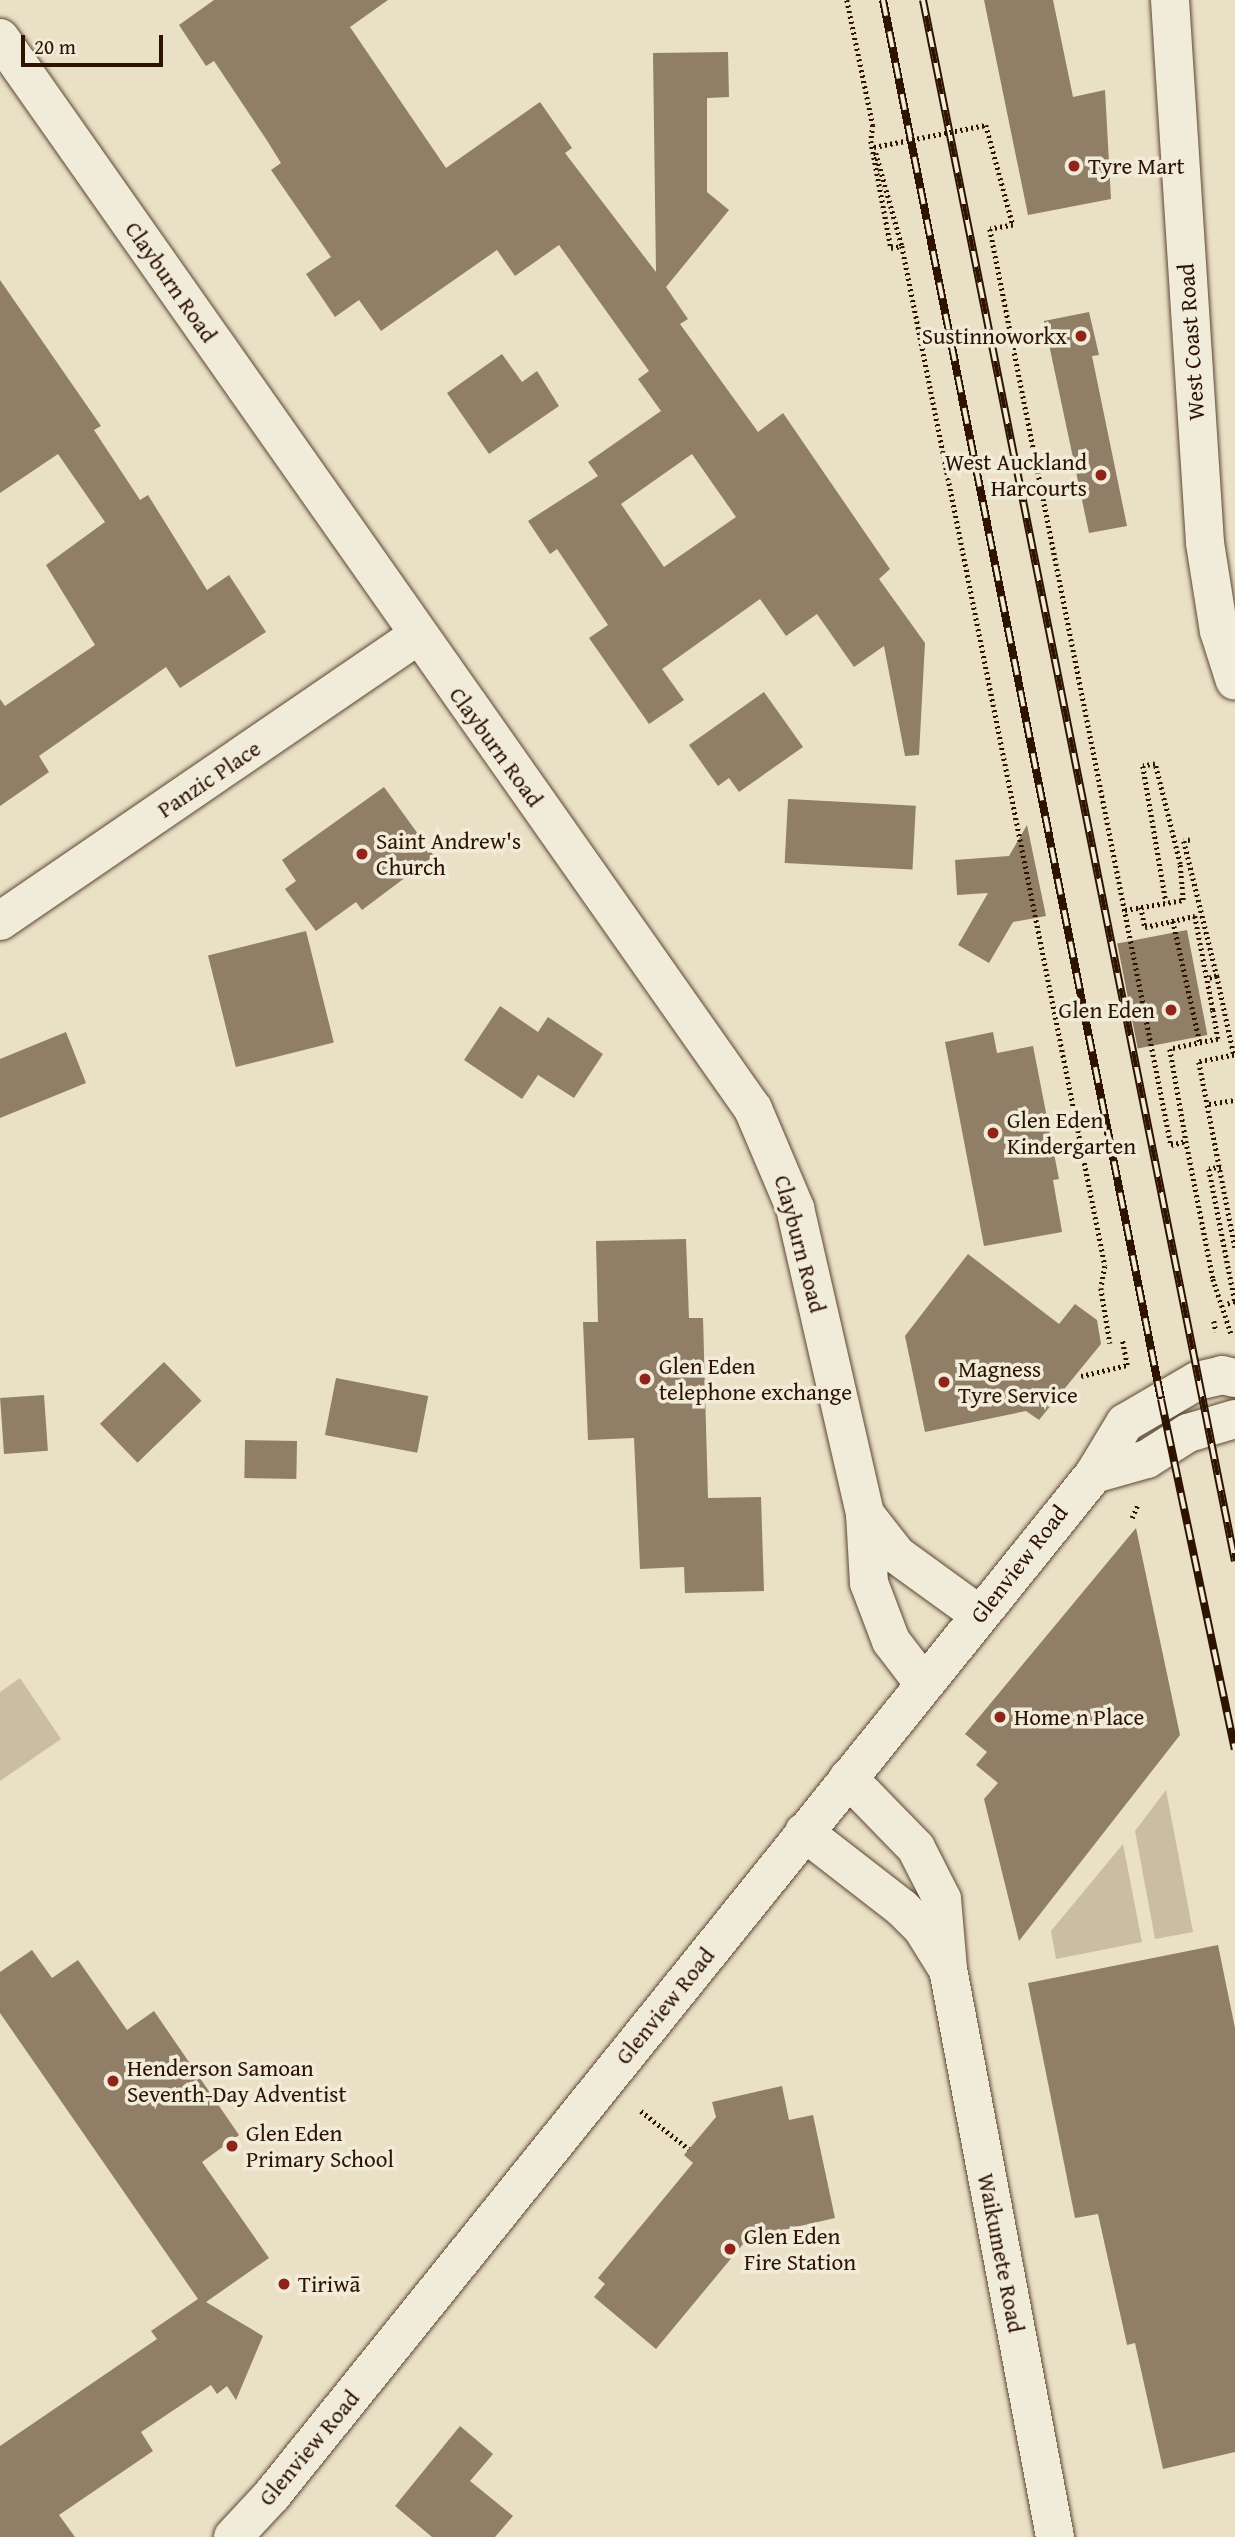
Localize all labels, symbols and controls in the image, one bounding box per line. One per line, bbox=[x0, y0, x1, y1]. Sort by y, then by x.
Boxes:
scale bar bbox=[24, 21, 166, 65]
text: 20 m bbox=[34, 31, 76, 62]
place label: Tyre Mart bbox=[1088, 152, 1185, 180]
marker: Tyre Mart bbox=[1066, 158, 1082, 174]
street label: Clayburn Road bbox=[119, 216, 223, 348]
street label: West Coast Road bbox=[1172, 263, 1210, 421]
place label: Sustinnoworkx bbox=[922, 322, 1067, 350]
marker: Sustinnoworkx bbox=[1073, 328, 1089, 344]
place label: West Auckland Harcourts bbox=[945, 448, 1087, 502]
marker: West Auckland Harcourts bbox=[1093, 467, 1109, 483]
street label: Clayburn Road bbox=[443, 682, 549, 812]
street label: Panzic Place bbox=[152, 734, 266, 824]
place label: Saint Andrew's Church bbox=[376, 827, 521, 881]
marker: Saint Andrew's Church bbox=[354, 846, 370, 862]
place label: Glen Eden bbox=[1059, 996, 1155, 1024]
marker: Glen Eden bbox=[1161, 1000, 1181, 1020]
place label: Glen Eden Kindergarten bbox=[1007, 1106, 1136, 1160]
marker: Glen Eden Kindergarten bbox=[985, 1125, 1001, 1141]
street label: Clayburn Road bbox=[768, 1172, 832, 1316]
place label: Glen Eden telephone exchange bbox=[659, 1352, 852, 1406]
place label: Magness Tyre Service bbox=[958, 1355, 1078, 1409]
marker: Glen Eden telephone exchange bbox=[637, 1371, 653, 1387]
marker: Magness Tyre Service bbox=[936, 1374, 952, 1390]
street label: Glenview Road bbox=[964, 1500, 1074, 1628]
place label: Home n Place bbox=[1014, 1703, 1144, 1731]
marker: Home n Place bbox=[992, 1709, 1008, 1725]
street label: Glenview Road bbox=[610, 1942, 720, 2070]
place label: Henderson Samoan Seventh-Day Adventist bbox=[127, 2054, 347, 2108]
marker: Henderson Samoan Seventh-Day Adventist bbox=[105, 2073, 121, 2089]
place label: Glen Eden Primary School bbox=[246, 2119, 394, 2173]
marker: Glen Eden Primary School bbox=[224, 2138, 240, 2154]
street label: Waikumete Road bbox=[972, 2171, 1030, 2335]
place label: Glen Eden Fire Station bbox=[744, 2222, 856, 2276]
marker: Glen Eden Fire Station bbox=[722, 2241, 738, 2257]
place label: Tiriwā bbox=[298, 2270, 360, 2298]
marker: Tiriwā bbox=[276, 2276, 292, 2292]
street label: Glenview Road bbox=[253, 2385, 365, 2511]

